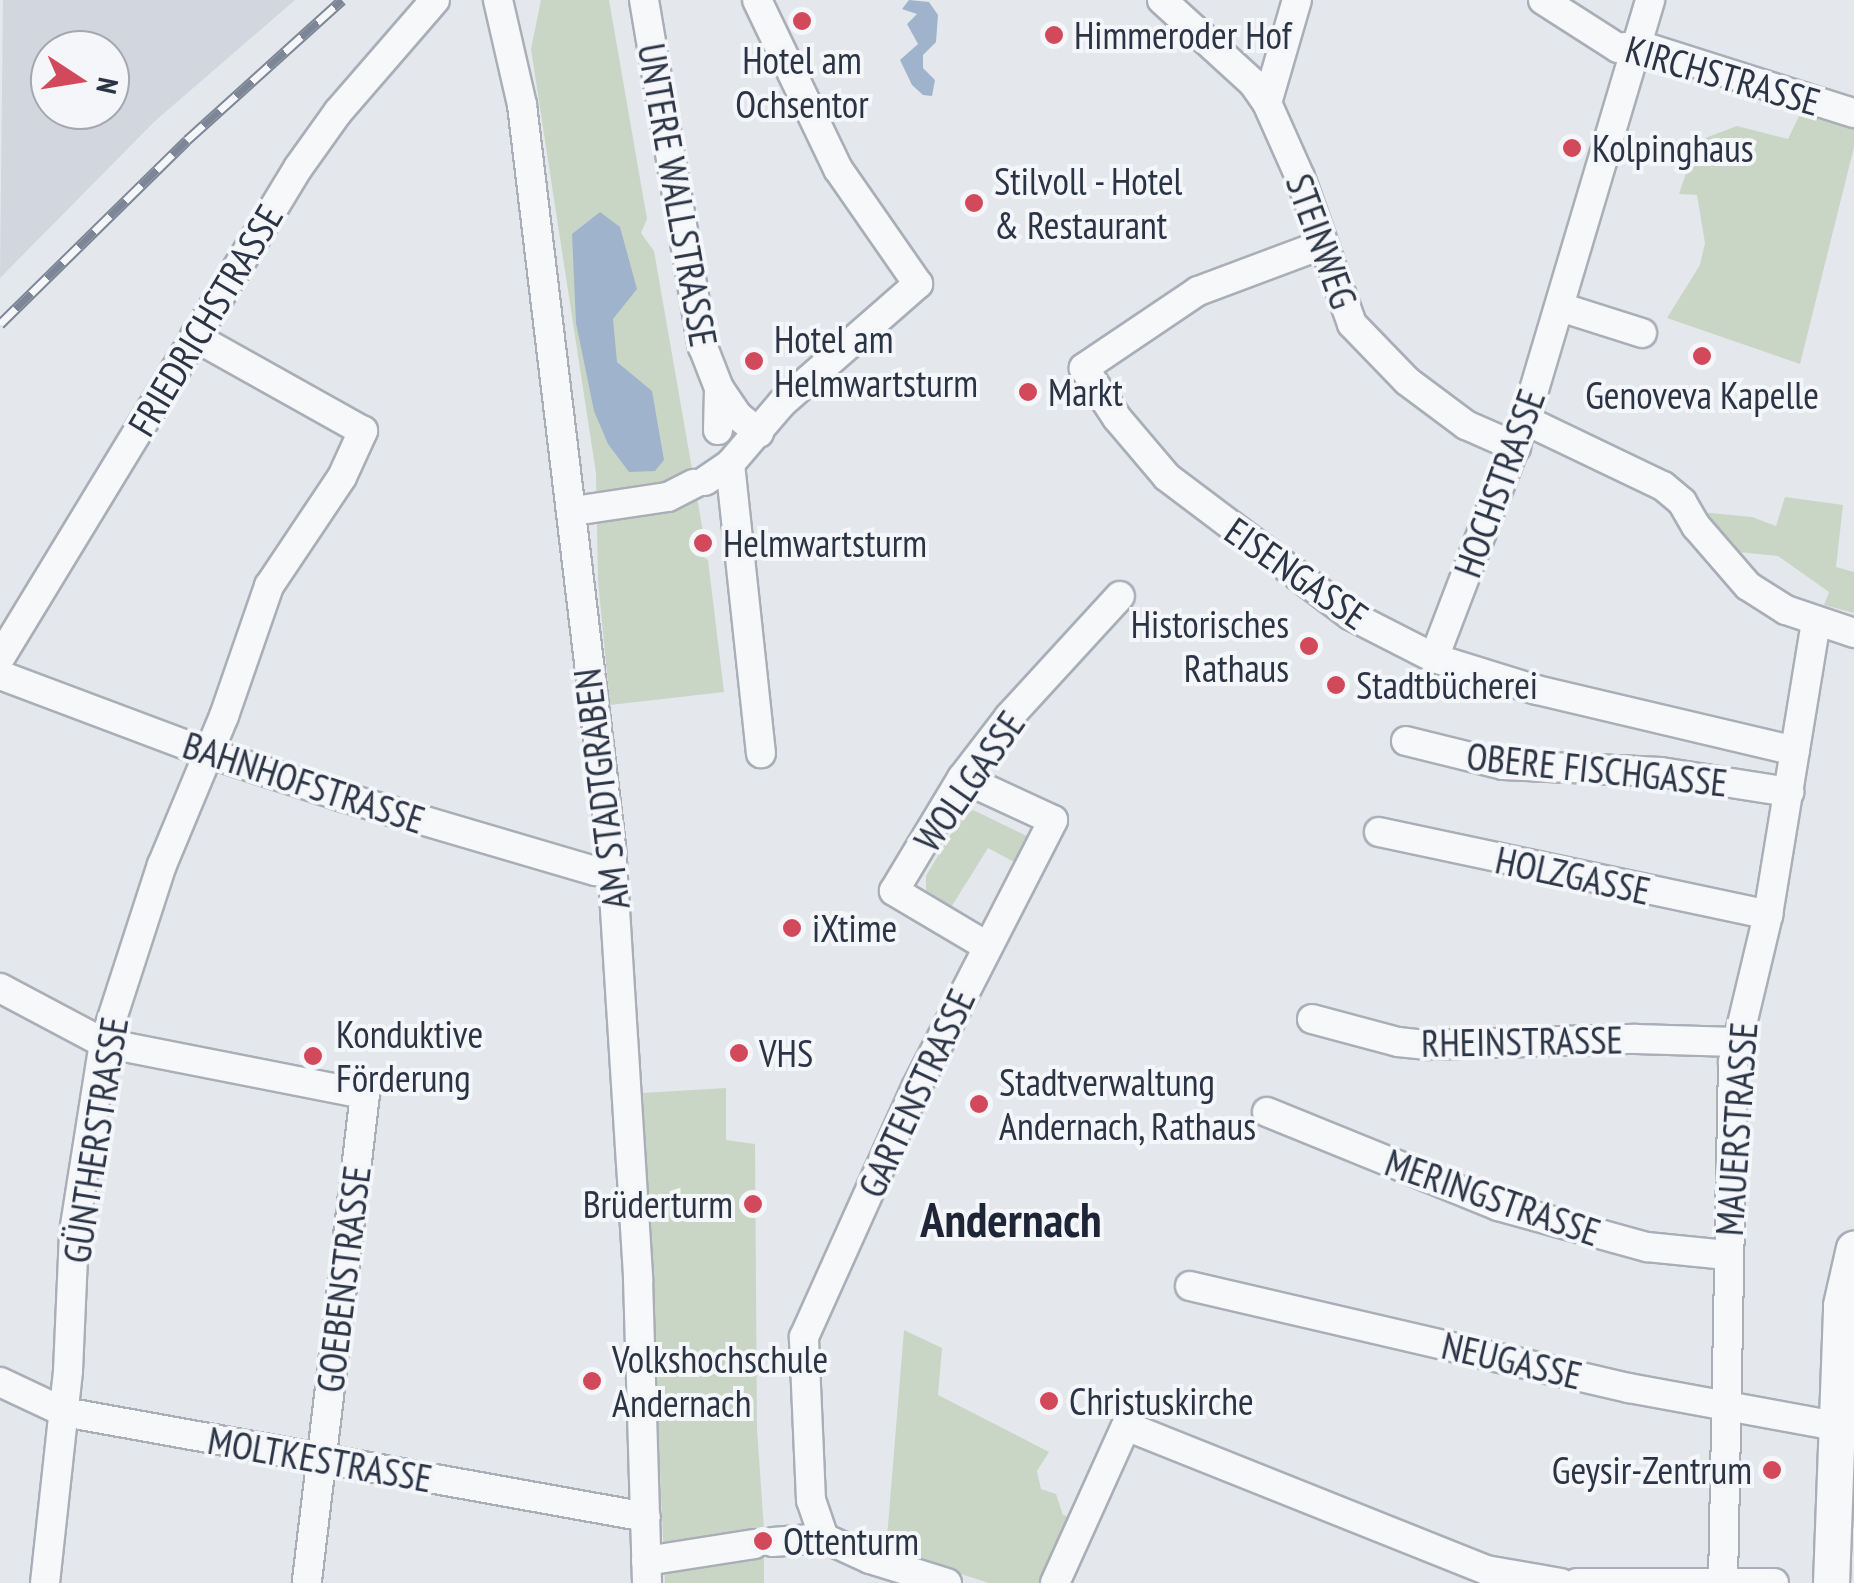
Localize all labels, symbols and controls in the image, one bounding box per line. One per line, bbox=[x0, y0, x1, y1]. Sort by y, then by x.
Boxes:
marker: Hotel am Ochsentor bbox=[791, 10, 813, 32]
place label: Himmeroder Hof bbox=[1074, 12, 1291, 58]
marker: Himmeroder Hof bbox=[1043, 24, 1065, 46]
street label: KIRCHSTRASSE bbox=[1621, 26, 1825, 124]
north arrow bbox=[30, 30, 130, 130]
place label: Hotel am Ochsentor bbox=[735, 37, 869, 126]
street label: UNTERE WALLSTRASSE bbox=[629, 40, 727, 350]
text: N bbox=[88, 75, 128, 97]
place label: Kolpinghaus bbox=[1592, 125, 1754, 171]
marker: Kolpinghaus bbox=[1561, 137, 1583, 159]
place label: Stilvoll - Hotel & Restaurant bbox=[994, 158, 1185, 248]
street label: STEINWEG bbox=[1277, 168, 1367, 314]
marker: Stilvoll - Hotel & Restaurant bbox=[963, 192, 985, 214]
street label: FRIEDRICHSTRASSE bbox=[118, 196, 292, 444]
place label: Hotel am Helmwartsturm bbox=[774, 316, 978, 406]
marker: Genoveva Kapelle bbox=[1691, 345, 1713, 367]
marker: Hotel am Helmwartsturm bbox=[743, 350, 765, 372]
place label: Markt bbox=[1048, 369, 1123, 415]
place label: Genoveva Kapelle bbox=[1585, 372, 1819, 418]
marker: Markt bbox=[1017, 381, 1039, 403]
street label: HOCHSTRASSE bbox=[1444, 383, 1554, 583]
street label: EISENGASSE bbox=[1217, 507, 1377, 639]
place label: Helmwartsturm bbox=[723, 520, 927, 566]
marker: Helmwartsturm bbox=[692, 532, 714, 554]
place label: Historisches Rathaus bbox=[1131, 601, 1289, 690]
marker: Historisches Rathaus bbox=[1298, 635, 1320, 657]
place label: Stadtbücherei bbox=[1356, 662, 1538, 708]
street label: AM STADTGRABEN bbox=[564, 666, 638, 912]
marker: Stadtbücherei bbox=[1325, 674, 1347, 696]
street label: WOLLGASSE bbox=[904, 702, 1034, 860]
street label: BAHNHOFSTRASSE bbox=[178, 722, 430, 842]
street label: OBERE FISCHGASSE bbox=[1464, 733, 1730, 805]
street label: HOLZGASSE bbox=[1492, 836, 1654, 914]
place label: iXtime bbox=[812, 905, 897, 951]
marker: iXtime bbox=[781, 917, 803, 939]
street label: GARTENSTRASSE bbox=[848, 982, 984, 1204]
place label: Konduktive Förderung bbox=[336, 1011, 483, 1100]
street label: GÜNTHERSTRASSE bbox=[53, 1014, 137, 1266]
street label: RHEINSTRASSE bbox=[1421, 1016, 1623, 1066]
street label: MAUERSTRASSE bbox=[1706, 1021, 1766, 1237]
place label: VHS bbox=[759, 1030, 813, 1076]
marker: VHS bbox=[728, 1042, 750, 1064]
marker: Konduktive Förderung bbox=[300, 1043, 326, 1069]
place label: Stadtverwaltung Andernach, Rathaus bbox=[999, 1059, 1259, 1148]
marker: Stadtverwaltung Andernach, Rathaus bbox=[968, 1093, 990, 1115]
street label: MERINGSTRASSE bbox=[1380, 1139, 1606, 1255]
street label: GOEBENSTRASSE bbox=[306, 1163, 380, 1395]
place label: Brüderturm bbox=[583, 1181, 733, 1227]
district label: Andernach bbox=[920, 1191, 1102, 1249]
marker: Brüderturm bbox=[742, 1193, 764, 1215]
street label: NEUGASSE bbox=[1438, 1322, 1586, 1398]
place label: Volkshochschule Andernach bbox=[612, 1336, 828, 1426]
marker: Volkshochschule Andernach bbox=[581, 1370, 603, 1392]
place label: Christuskirche bbox=[1069, 1378, 1254, 1424]
marker: Christuskirche bbox=[1038, 1390, 1060, 1412]
street label: MOLTKESTRASSE bbox=[205, 1417, 435, 1501]
place label: Geysir-Zentrum bbox=[1552, 1447, 1752, 1493]
marker: Geysir-Zentrum bbox=[1761, 1459, 1783, 1481]
place label: Ottenturm bbox=[783, 1518, 919, 1564]
marker: Ottenturm bbox=[752, 1530, 774, 1552]

